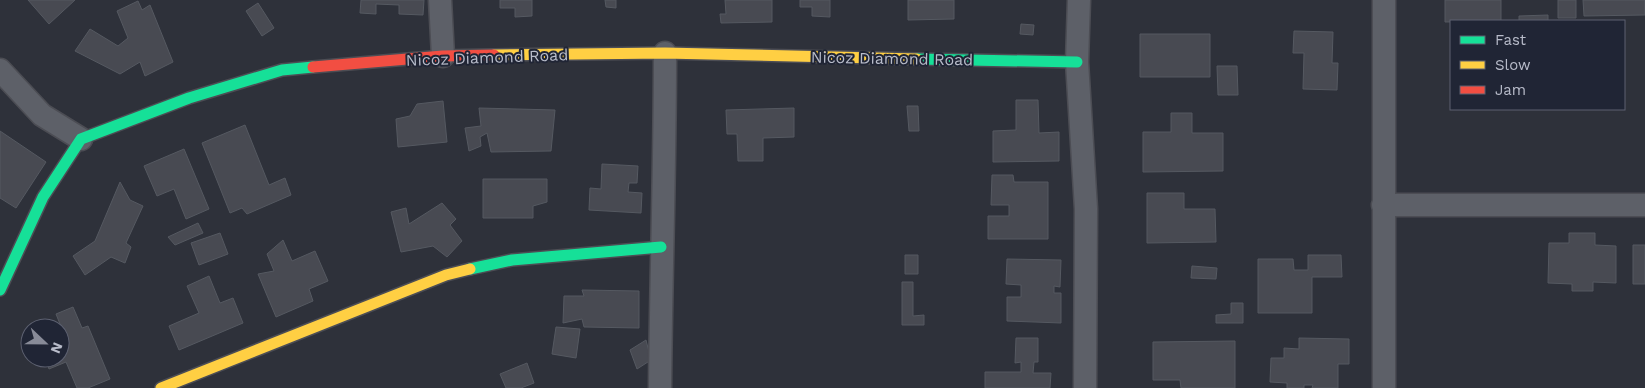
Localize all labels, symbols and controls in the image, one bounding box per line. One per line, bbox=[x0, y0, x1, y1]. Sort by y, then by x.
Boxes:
legend bbox=[1450, 20, 1625, 110]
text: Fast bbox=[1495, 31, 1527, 49]
street label: Nicoz Diamond Road bbox=[405, 45, 569, 70]
street label: Nicoz Diamond Road bbox=[811, 48, 973, 69]
text: Slow bbox=[1495, 56, 1531, 74]
text: Jam bbox=[1495, 81, 1526, 99]
north arrow bbox=[20, 318, 70, 368]
text: N bbox=[48, 340, 66, 356]

